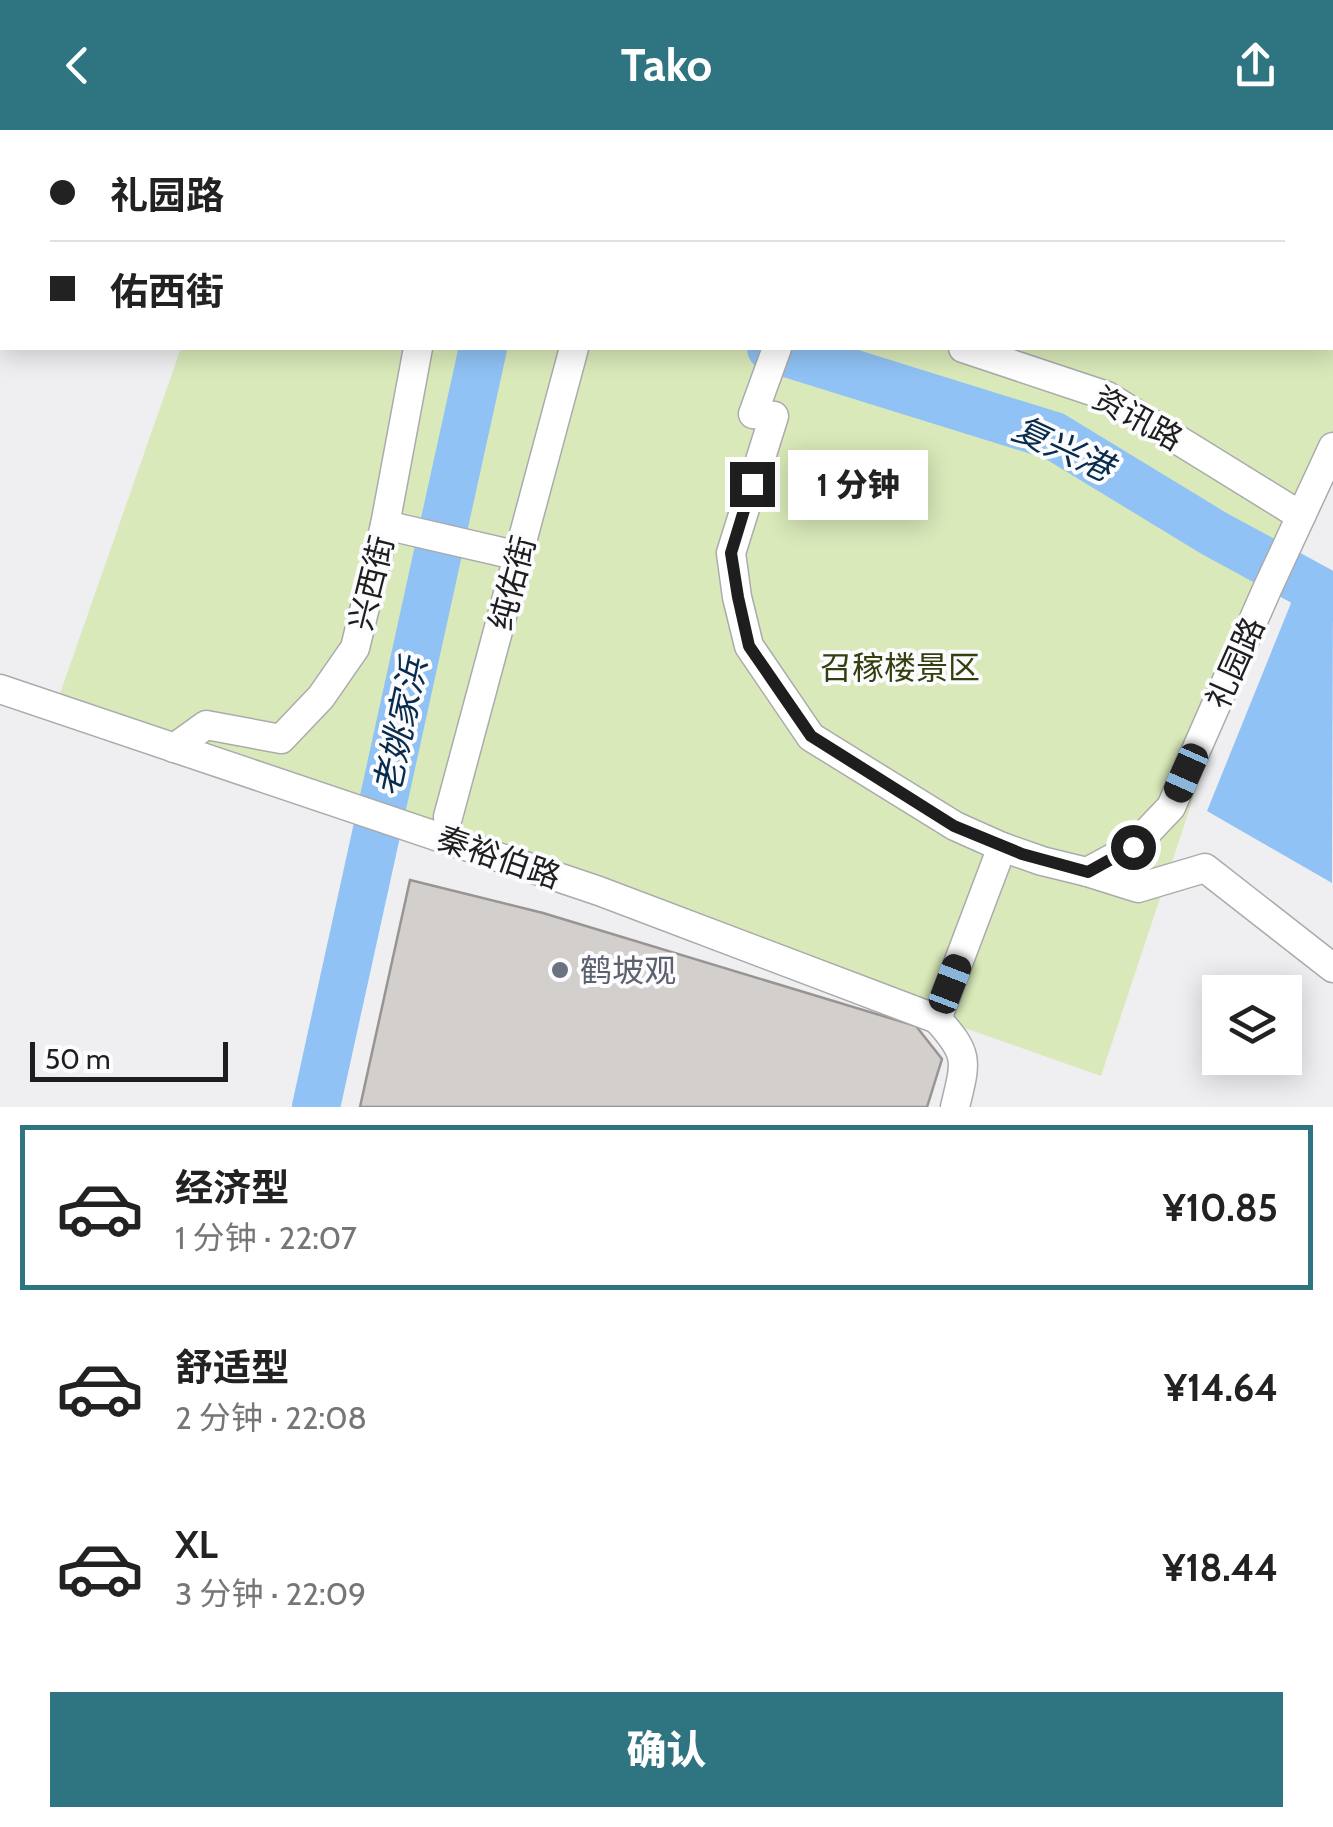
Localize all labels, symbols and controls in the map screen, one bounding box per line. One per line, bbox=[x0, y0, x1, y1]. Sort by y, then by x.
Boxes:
icon: back bbox=[50, 38, 105, 93]
text: Tako bbox=[621, 38, 712, 92]
icon: share bbox=[1228, 38, 1283, 93]
text: 礼园路 bbox=[110, 172, 224, 219]
text: 佑西街 bbox=[110, 268, 224, 315]
street label: 资讯路 bbox=[1087, 378, 1189, 458]
water label: 复兴港 bbox=[1006, 406, 1124, 492]
callout: 1 分钟 bbox=[787, 449, 927, 519]
route end bbox=[730, 462, 775, 507]
text: 1 分钟 bbox=[816, 465, 900, 504]
street label: 兴西街 bbox=[340, 532, 402, 634]
street label: 纯佑街 bbox=[481, 532, 543, 634]
street label: 礼园路 bbox=[1198, 611, 1272, 715]
park label: 召稼楼景区 bbox=[820, 648, 980, 687]
water label: 老姚家浜 bbox=[364, 651, 436, 800]
car bbox=[1160, 739, 1212, 807]
street label: 秦裕伯路 bbox=[432, 818, 566, 896]
route start bbox=[1111, 825, 1156, 870]
place label: 鹤坡观 bbox=[580, 951, 676, 990]
car bbox=[925, 951, 975, 1017]
marker: 鹤坡观 bbox=[549, 959, 571, 981]
map controls bbox=[1202, 975, 1302, 1075]
button: layers bbox=[1202, 975, 1302, 1075]
scale bar bbox=[30, 1037, 228, 1081]
text: 50 m bbox=[45, 1042, 111, 1076]
icon: car bbox=[55, 1163, 145, 1253]
text: 经济型 bbox=[175, 1164, 289, 1211]
text: ¥10.85 bbox=[1163, 1184, 1278, 1231]
text: 1 分钟 · 22:07 bbox=[175, 1218, 357, 1257]
icon: car bbox=[55, 1343, 145, 1433]
text: 舒适型 bbox=[175, 1344, 289, 1391]
text: ¥14.64 bbox=[1164, 1364, 1278, 1411]
text: 2 分钟 · 22:08 bbox=[175, 1398, 367, 1437]
text: XL bbox=[175, 1521, 218, 1568]
icon: car bbox=[55, 1523, 145, 1613]
text: ¥18.44 bbox=[1162, 1544, 1278, 1591]
text: 3 分钟 · 22:09 bbox=[175, 1574, 366, 1613]
button: 确认 bbox=[50, 1692, 1283, 1807]

